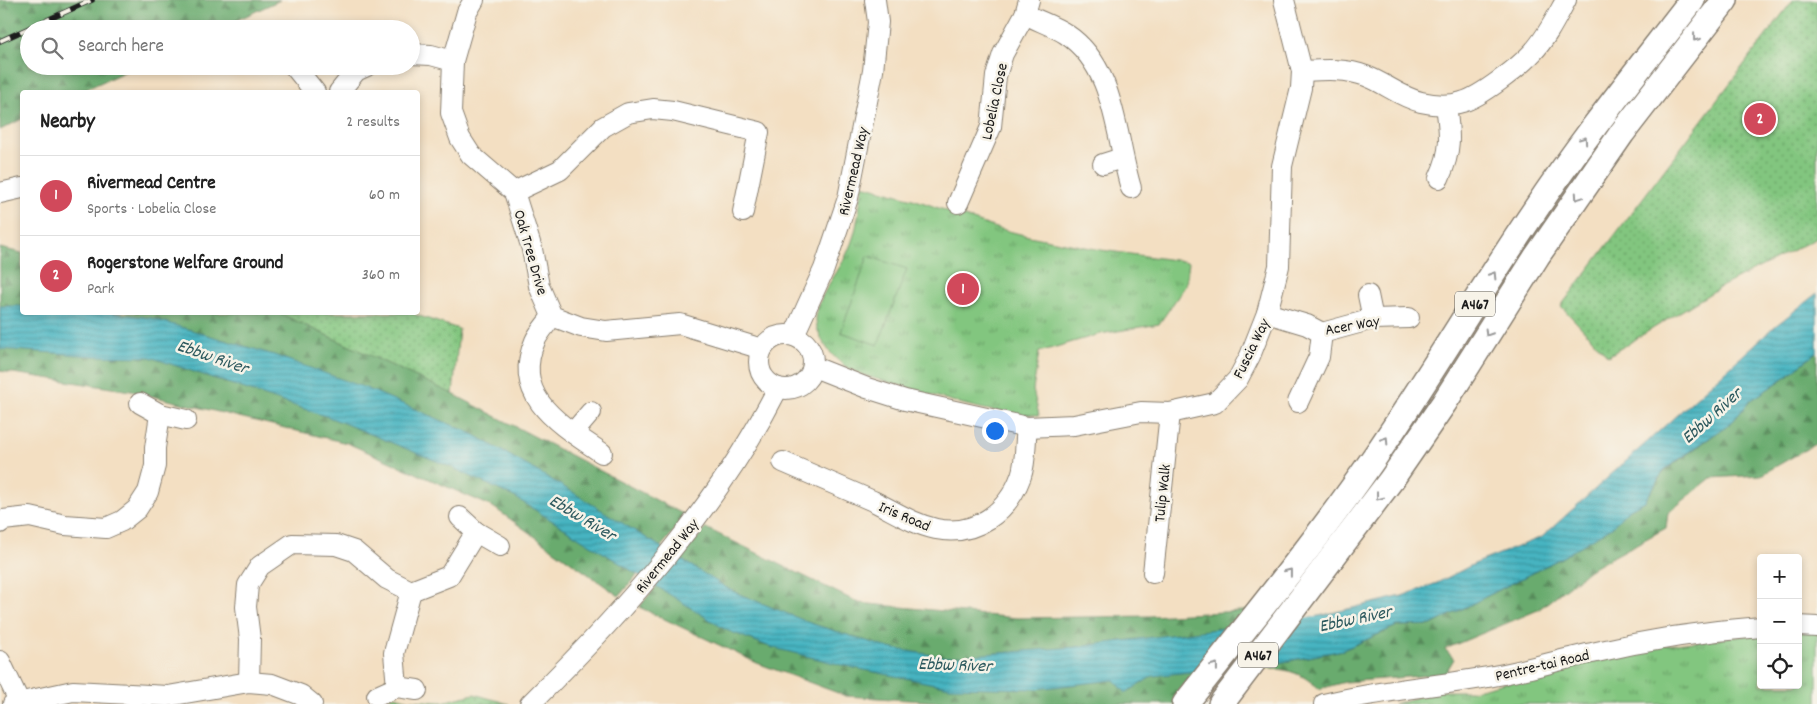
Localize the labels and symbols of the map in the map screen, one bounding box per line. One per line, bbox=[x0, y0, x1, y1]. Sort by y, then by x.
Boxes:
one-way arrow bbox=[1692, 33, 1701, 42]
street label: Lobelia Close bbox=[976, 61, 1015, 142]
pin: 2 bbox=[1744, 100, 1776, 138]
street label: Rivermead Way bbox=[833, 125, 876, 218]
one-way arrow bbox=[1578, 136, 1587, 146]
one-way arrow bbox=[1575, 191, 1584, 201]
street label: Oak Tree Drive bbox=[506, 207, 553, 298]
pin: 1 bbox=[947, 270, 979, 308]
one-way arrow bbox=[1487, 272, 1497, 281]
road number: A467 bbox=[1455, 292, 1495, 316]
street label: Acer Way bbox=[1323, 310, 1382, 343]
street label: Fuscia Way bbox=[1228, 315, 1277, 383]
one-way arrow bbox=[1485, 327, 1495, 336]
water label: Ebbw River bbox=[173, 335, 253, 383]
water label: Ebbw River bbox=[1677, 381, 1750, 451]
your location bbox=[982, 418, 1008, 444]
one-way arrow bbox=[1379, 437, 1388, 446]
street label: Tulip Walk bbox=[1149, 463, 1178, 523]
water label: Ebbw River bbox=[544, 489, 622, 550]
one-way arrow bbox=[1376, 491, 1384, 500]
street label: Iris Road bbox=[875, 496, 933, 538]
street label: Rivermead Way bbox=[631, 514, 706, 599]
one-way arrow bbox=[1284, 569, 1292, 578]
water label: Ebbw River bbox=[1317, 600, 1396, 640]
road number: A467 bbox=[1238, 642, 1278, 668]
street label: Pentre-tai Road bbox=[1493, 644, 1592, 688]
water label: Ebbw River bbox=[918, 653, 994, 680]
one-way arrow bbox=[1210, 663, 1218, 672]

